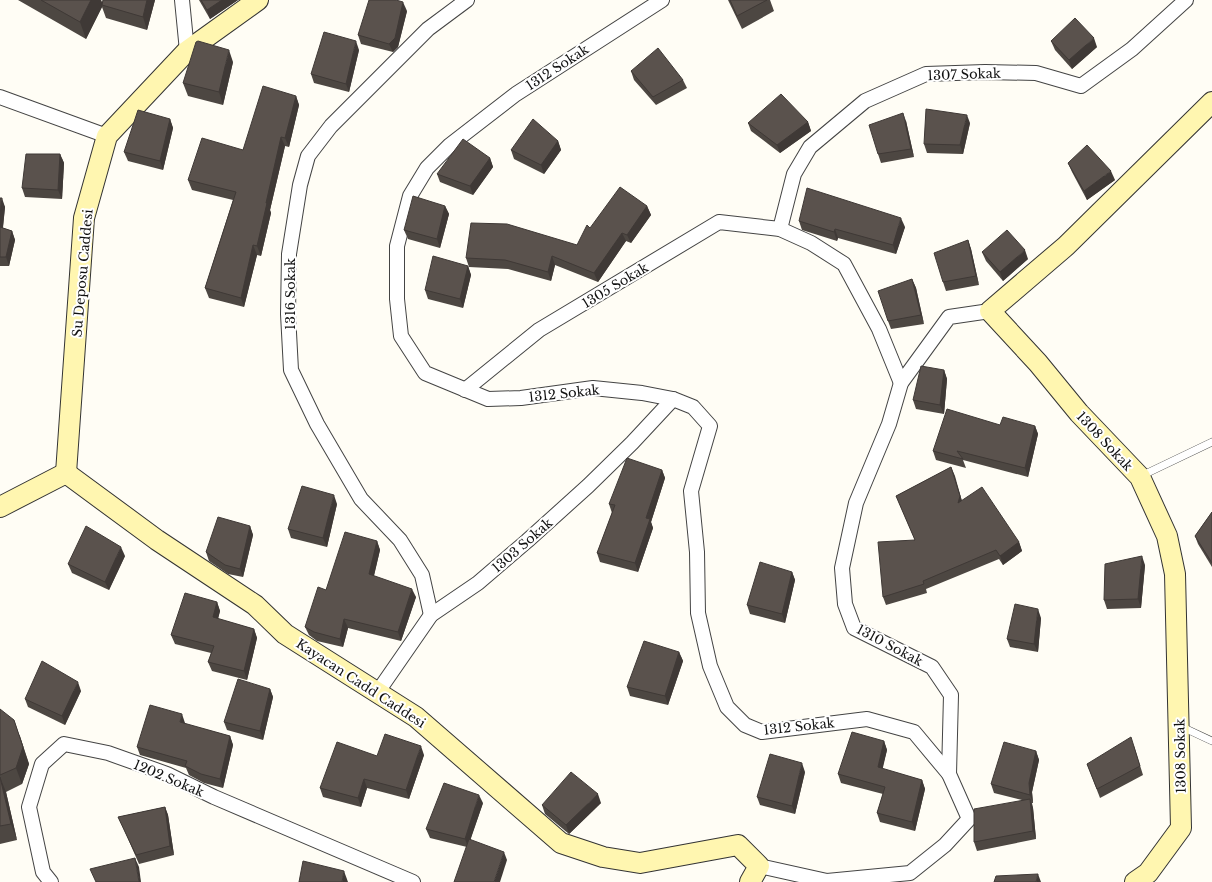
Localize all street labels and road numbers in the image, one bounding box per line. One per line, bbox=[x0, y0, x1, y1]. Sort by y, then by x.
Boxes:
street label: 1312 Sokak bbox=[523, 41, 592, 94]
street label: 1307 Sokak bbox=[927, 65, 1001, 84]
street label: Su Deposu Caddesi bbox=[68, 208, 97, 338]
street label: 1316 Sokak bbox=[282, 258, 299, 330]
street label: 1305 Sokak bbox=[579, 259, 651, 312]
street label: 1312 Sokak bbox=[528, 381, 600, 406]
street label: 1308 Sokak bbox=[1073, 408, 1136, 474]
street label: 1303 Sokak bbox=[488, 514, 556, 576]
street label: 1310 Sokak bbox=[854, 621, 926, 670]
street label: Kayacan Cadd Caddesi bbox=[293, 635, 429, 732]
street label: 1312 Sokak bbox=[763, 714, 835, 739]
street label: 1308 Sokak bbox=[1171, 718, 1190, 794]
street label: 1202 Sokak bbox=[131, 756, 207, 801]

